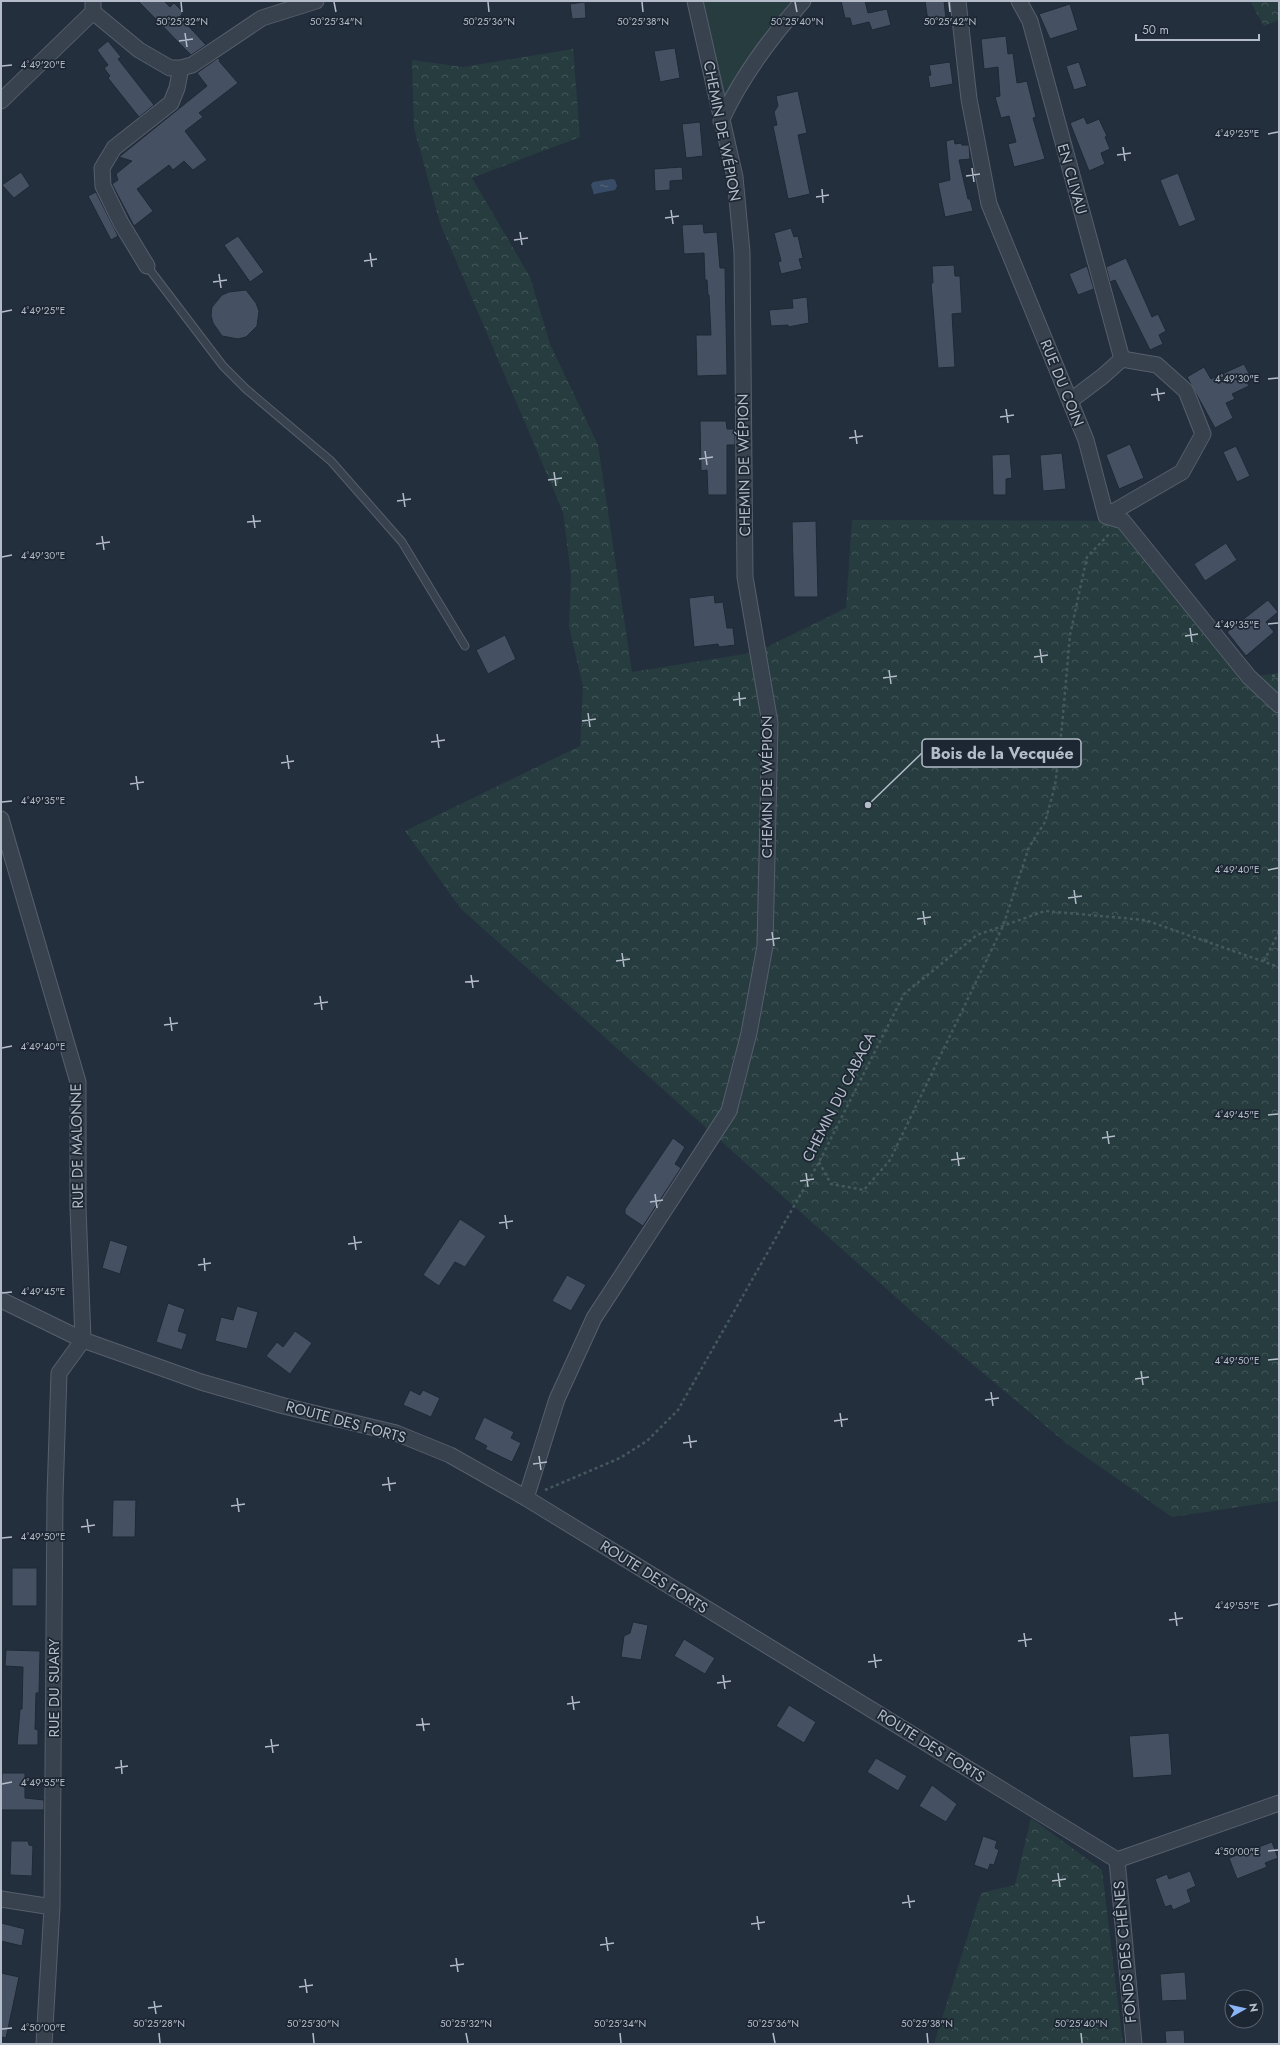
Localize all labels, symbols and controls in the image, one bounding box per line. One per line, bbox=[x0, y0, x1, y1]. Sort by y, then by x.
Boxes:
text: 50°25'32"N bbox=[156, 14, 208, 29]
text: 50°25'34"N bbox=[310, 14, 362, 29]
text: 50°25'36"N bbox=[463, 14, 515, 29]
text: 50°25'38"N bbox=[617, 14, 669, 29]
text: 50°25'40"N bbox=[771, 14, 823, 29]
text: 50°25'42"N bbox=[924, 14, 976, 29]
scale bar bbox=[1136, 16, 1259, 42]
text: 50 m bbox=[1142, 21, 1169, 39]
text: 4°49'20"E bbox=[21, 57, 65, 72]
street label: CHEMIN DE WÉPION bbox=[698, 59, 746, 203]
text: 4°49'25"E bbox=[1215, 126, 1259, 141]
street label: EN CLIVAU bbox=[1051, 141, 1093, 217]
text: 4°49'25"E bbox=[21, 303, 65, 318]
street label: RUE DU COIN bbox=[1035, 336, 1089, 430]
text: 4°49'30"E bbox=[1215, 371, 1259, 386]
street label: CHEMIN DE WÉPION bbox=[732, 394, 756, 536]
text: 4°49'30"E bbox=[21, 548, 65, 563]
text: 4°49'35"E bbox=[1215, 617, 1259, 632]
street label: CHEMIN DE WÉPION bbox=[756, 716, 778, 858]
callout: Bois de la Vecquée bbox=[922, 739, 1081, 767]
text: Bois de la Vecquée bbox=[930, 742, 1074, 765]
text: 4°49'35"E bbox=[21, 793, 65, 808]
text: 4°49'40"E bbox=[1214, 862, 1260, 877]
street label: CHEMIN DU CABACA bbox=[797, 1028, 881, 1166]
text: 4°49'40"E bbox=[20, 1039, 66, 1054]
street label: RUE DE MALONNE bbox=[65, 1083, 89, 1209]
text: 4°49'45"E bbox=[1215, 1107, 1259, 1122]
text: 4°49'45"E bbox=[21, 1284, 65, 1299]
text: 4°49'50"E bbox=[1215, 1353, 1259, 1368]
street label: ROUTE DES FORTS bbox=[284, 1395, 408, 1449]
text: 4°49'50"E bbox=[21, 1529, 65, 1544]
street label: ROUTE DES FORTS bbox=[596, 1535, 712, 1619]
text: 4°49'55"E bbox=[1215, 1598, 1259, 1613]
street label: RUE DU SUARY bbox=[43, 1638, 65, 1737]
street label: ROUTE DES FORTS bbox=[873, 1704, 989, 1788]
text: 4°49'55"E bbox=[21, 1775, 65, 1790]
text: 4°50'00"E bbox=[1214, 1844, 1260, 1859]
street label: FONDS DES CHÊNES bbox=[1108, 1880, 1142, 2024]
north arrow bbox=[1224, 1989, 1264, 2029]
text: N bbox=[1245, 2002, 1262, 2013]
text: 50°25'28"N bbox=[133, 2016, 185, 2031]
text: 50°25'30"N bbox=[287, 2016, 339, 2031]
text: 50°25'32"N bbox=[440, 2016, 492, 2031]
text: 50°25'34"N bbox=[594, 2016, 646, 2031]
text: 50°25'36"N bbox=[747, 2016, 799, 2031]
text: 50°25'38"N bbox=[901, 2016, 953, 2031]
text: 50°25'40"N bbox=[1055, 2016, 1107, 2031]
text: 4°50'00"E bbox=[20, 2020, 66, 2035]

